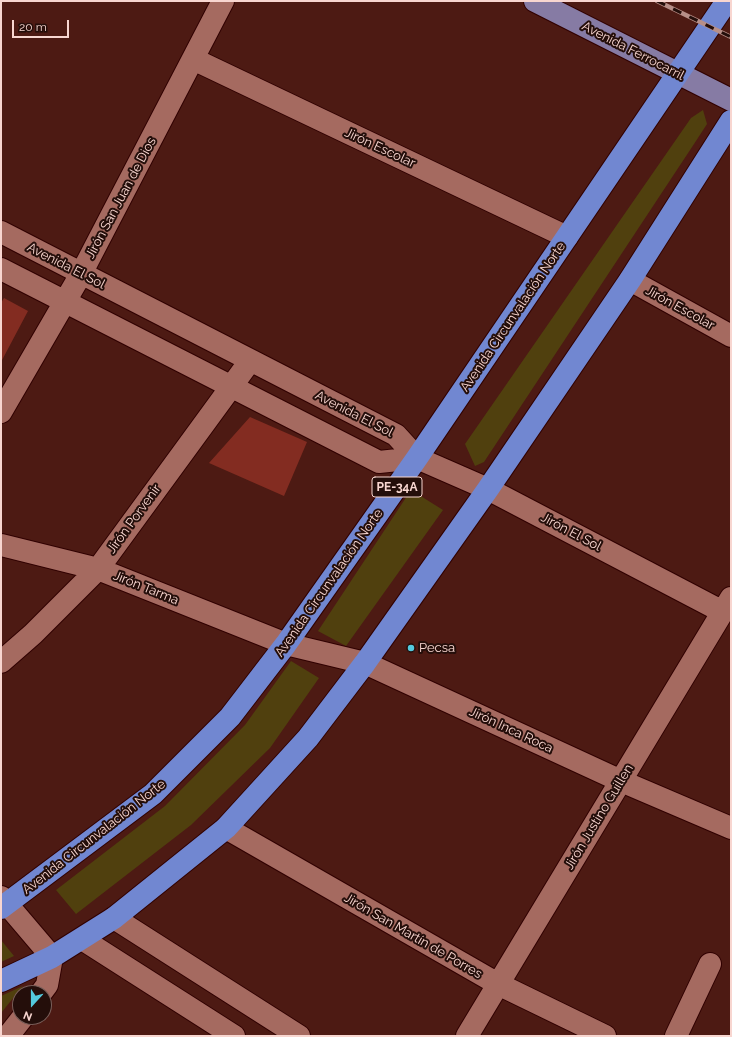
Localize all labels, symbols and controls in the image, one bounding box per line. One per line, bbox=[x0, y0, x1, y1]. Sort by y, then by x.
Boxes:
scale bar bbox=[14, 12, 71, 38]
street label: Avenida Ferrocarril bbox=[579, 18, 687, 84]
text: 20 m bbox=[19, 20, 47, 34]
street label: Jirón Escolar bbox=[342, 125, 418, 171]
street label: Jirón San Juan de Dios bbox=[82, 135, 160, 261]
street label: Avenida Circunvalación Norte bbox=[457, 239, 569, 395]
street label: Avenida El Sol bbox=[24, 240, 108, 292]
street label: Jirón Escolar bbox=[643, 283, 717, 333]
street label: Avenida El Sol bbox=[312, 388, 396, 440]
road number: PE-34A bbox=[372, 477, 422, 497]
street label: Jirón Porvenir bbox=[104, 481, 164, 557]
street label: Avenida Circunvalación Norte bbox=[272, 506, 386, 660]
street label: Jirón El Sol bbox=[538, 510, 604, 554]
street label: Jirón Tarma bbox=[111, 568, 181, 608]
place label: Pecsa bbox=[419, 640, 455, 656]
marker: Pecsa bbox=[406, 643, 416, 653]
street label: Jirón Inca Roca bbox=[467, 704, 555, 756]
street label: Jirón Justino Guillen bbox=[561, 761, 637, 873]
street label: Avenida Circunvalación Norte bbox=[19, 776, 169, 898]
street label: Jirón San Martín de Porres bbox=[341, 890, 485, 982]
north arrow bbox=[12, 985, 52, 1025]
text: N bbox=[22, 1008, 34, 1023]

